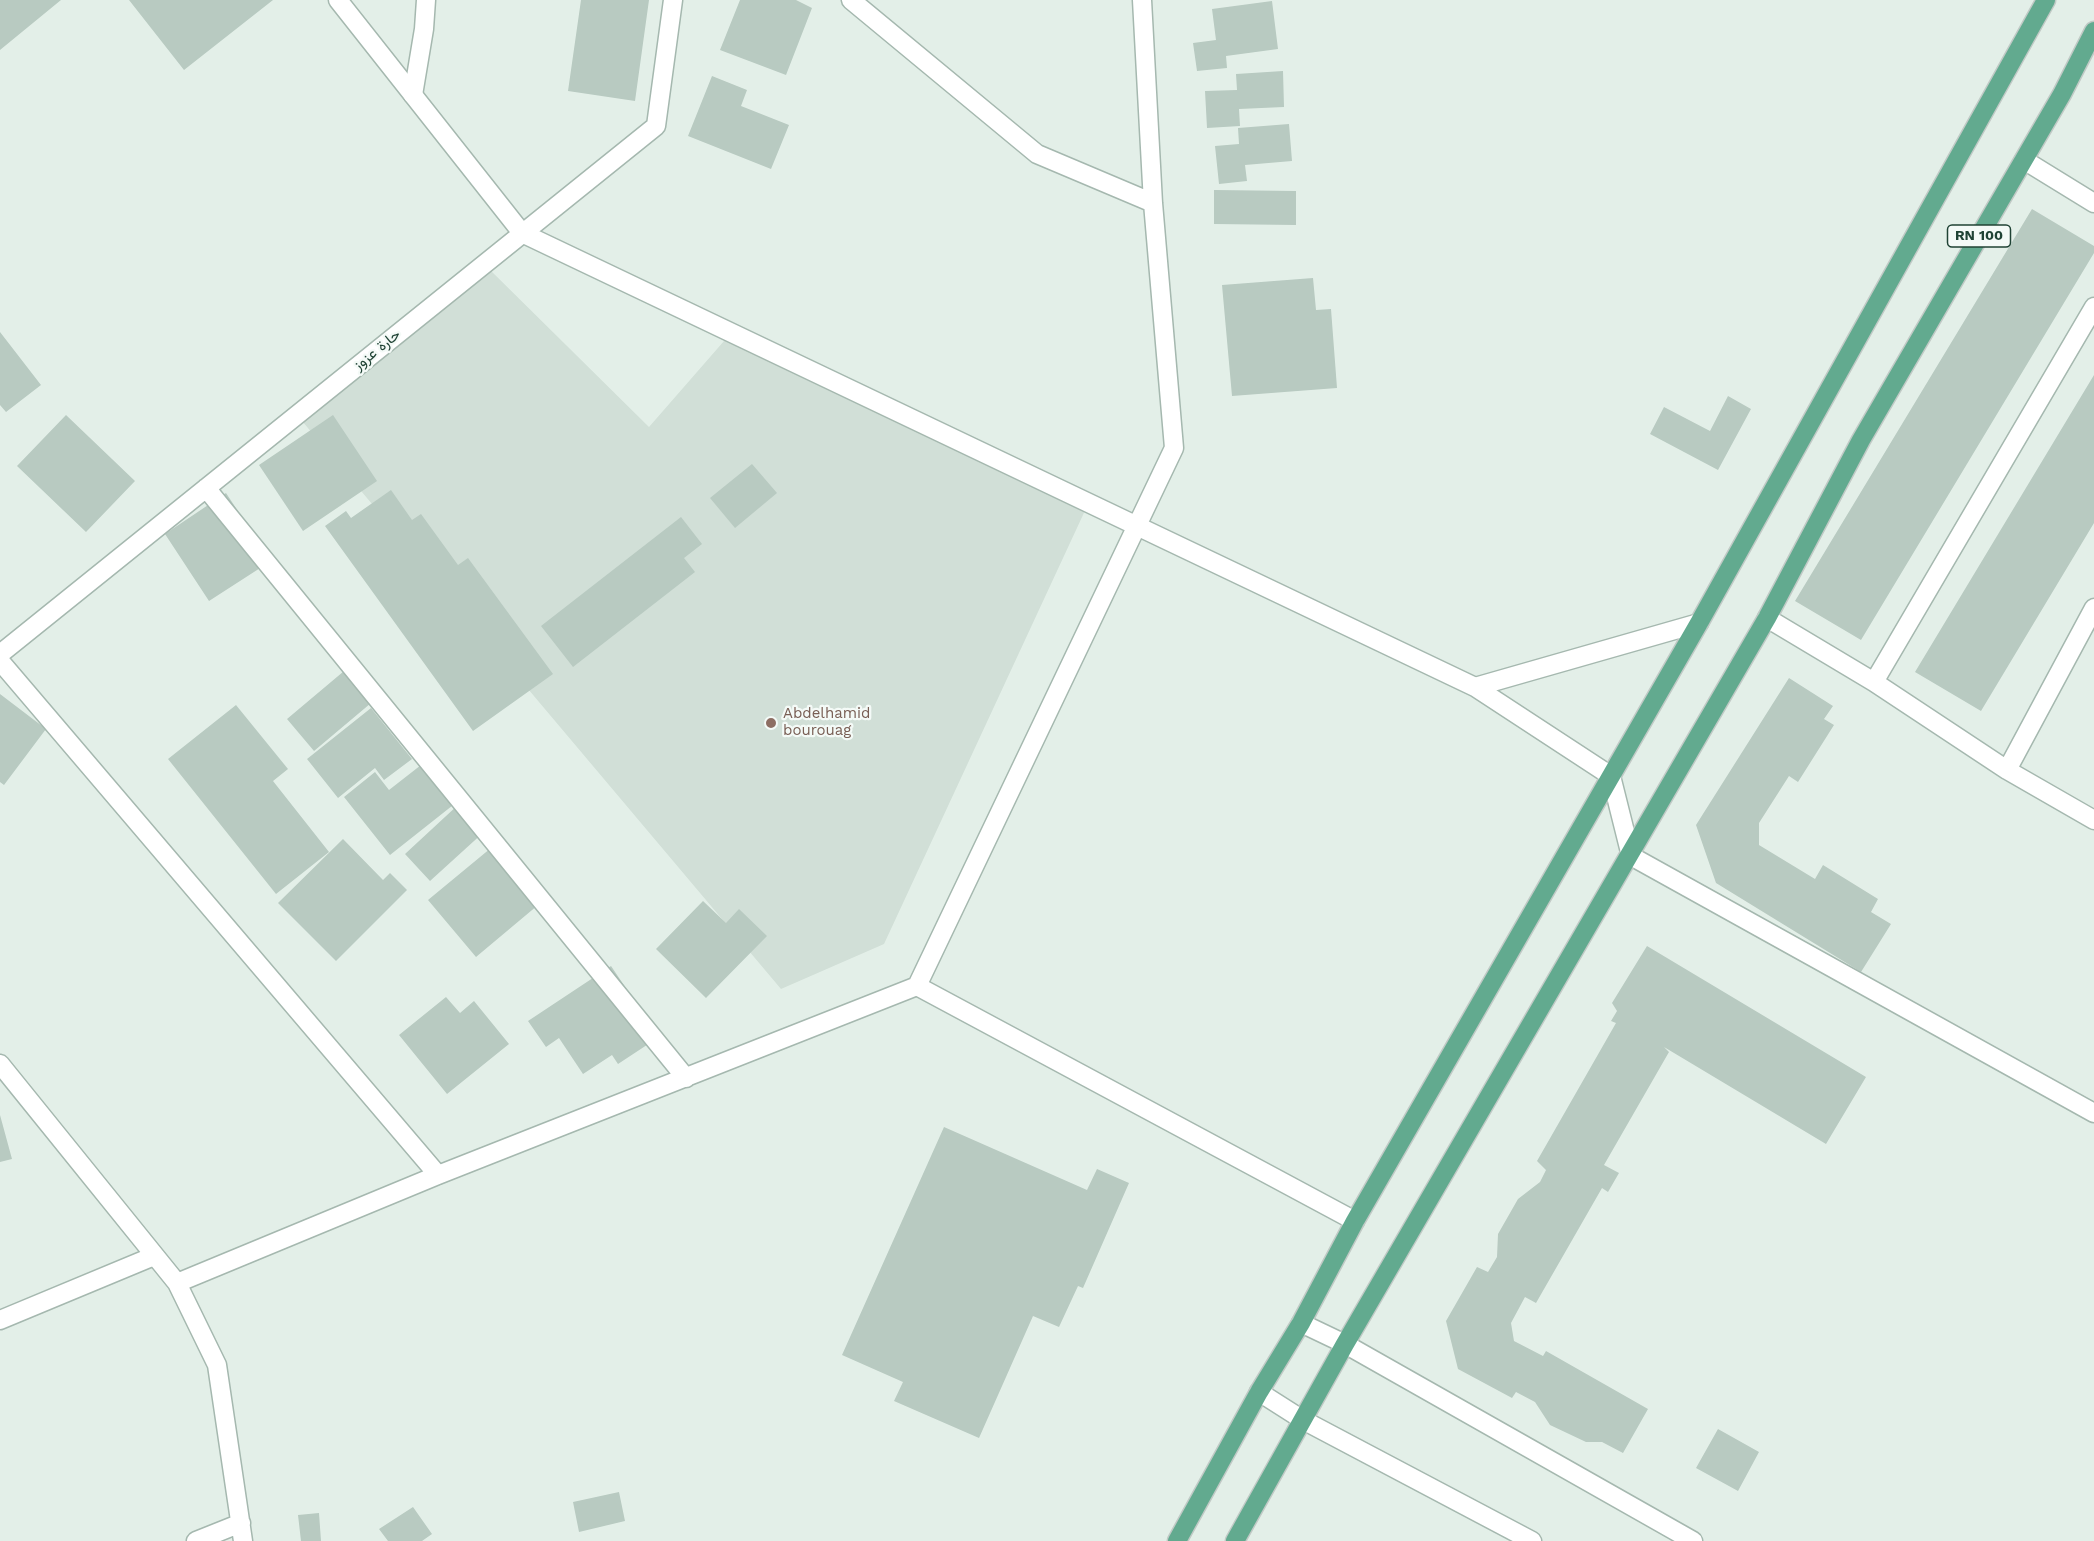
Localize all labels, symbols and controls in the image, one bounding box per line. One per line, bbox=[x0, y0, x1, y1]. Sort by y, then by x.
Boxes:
road number: RN 100 bbox=[1948, 225, 2010, 247]
street label: حارة عزوز bbox=[350, 326, 404, 374]
place label: Abdelhamid bourouag bbox=[783, 705, 870, 740]
marker: Abdelhamid bourouag bbox=[764, 716, 778, 730]

